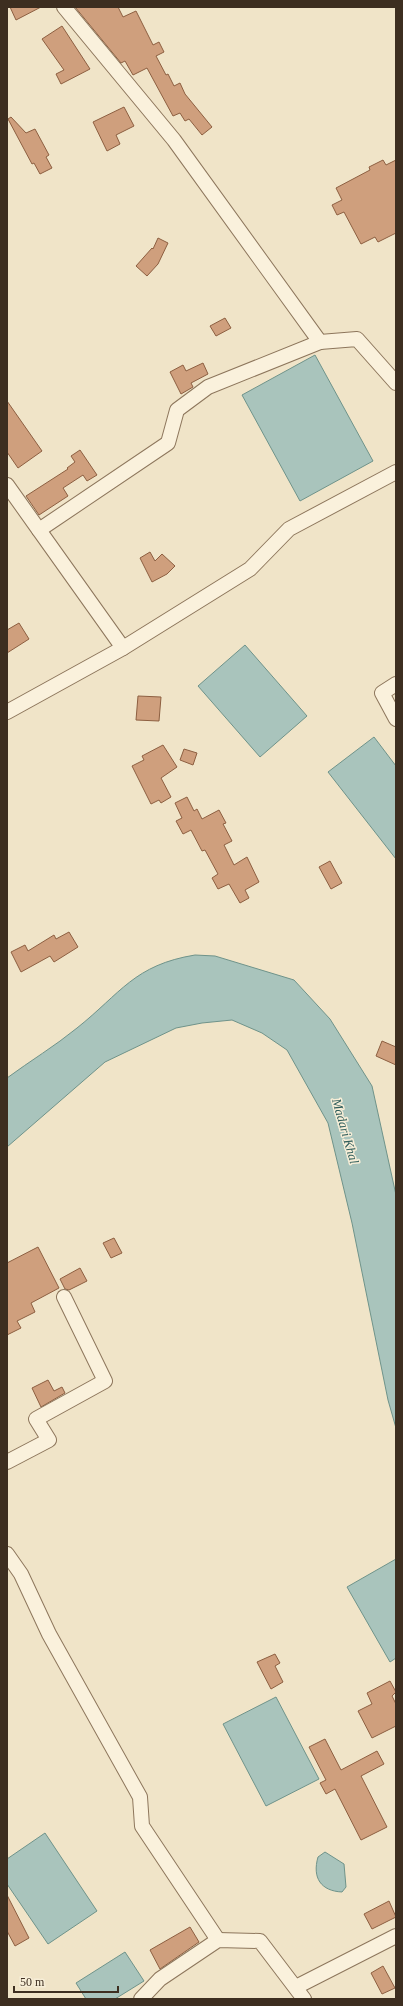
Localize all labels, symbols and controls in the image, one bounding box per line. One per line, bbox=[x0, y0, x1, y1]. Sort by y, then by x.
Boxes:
water label: Madari Khal bbox=[329, 1096, 362, 1166]
scale bar bbox=[14, 1968, 118, 1994]
text: 50 m bbox=[20, 1975, 45, 1989]

